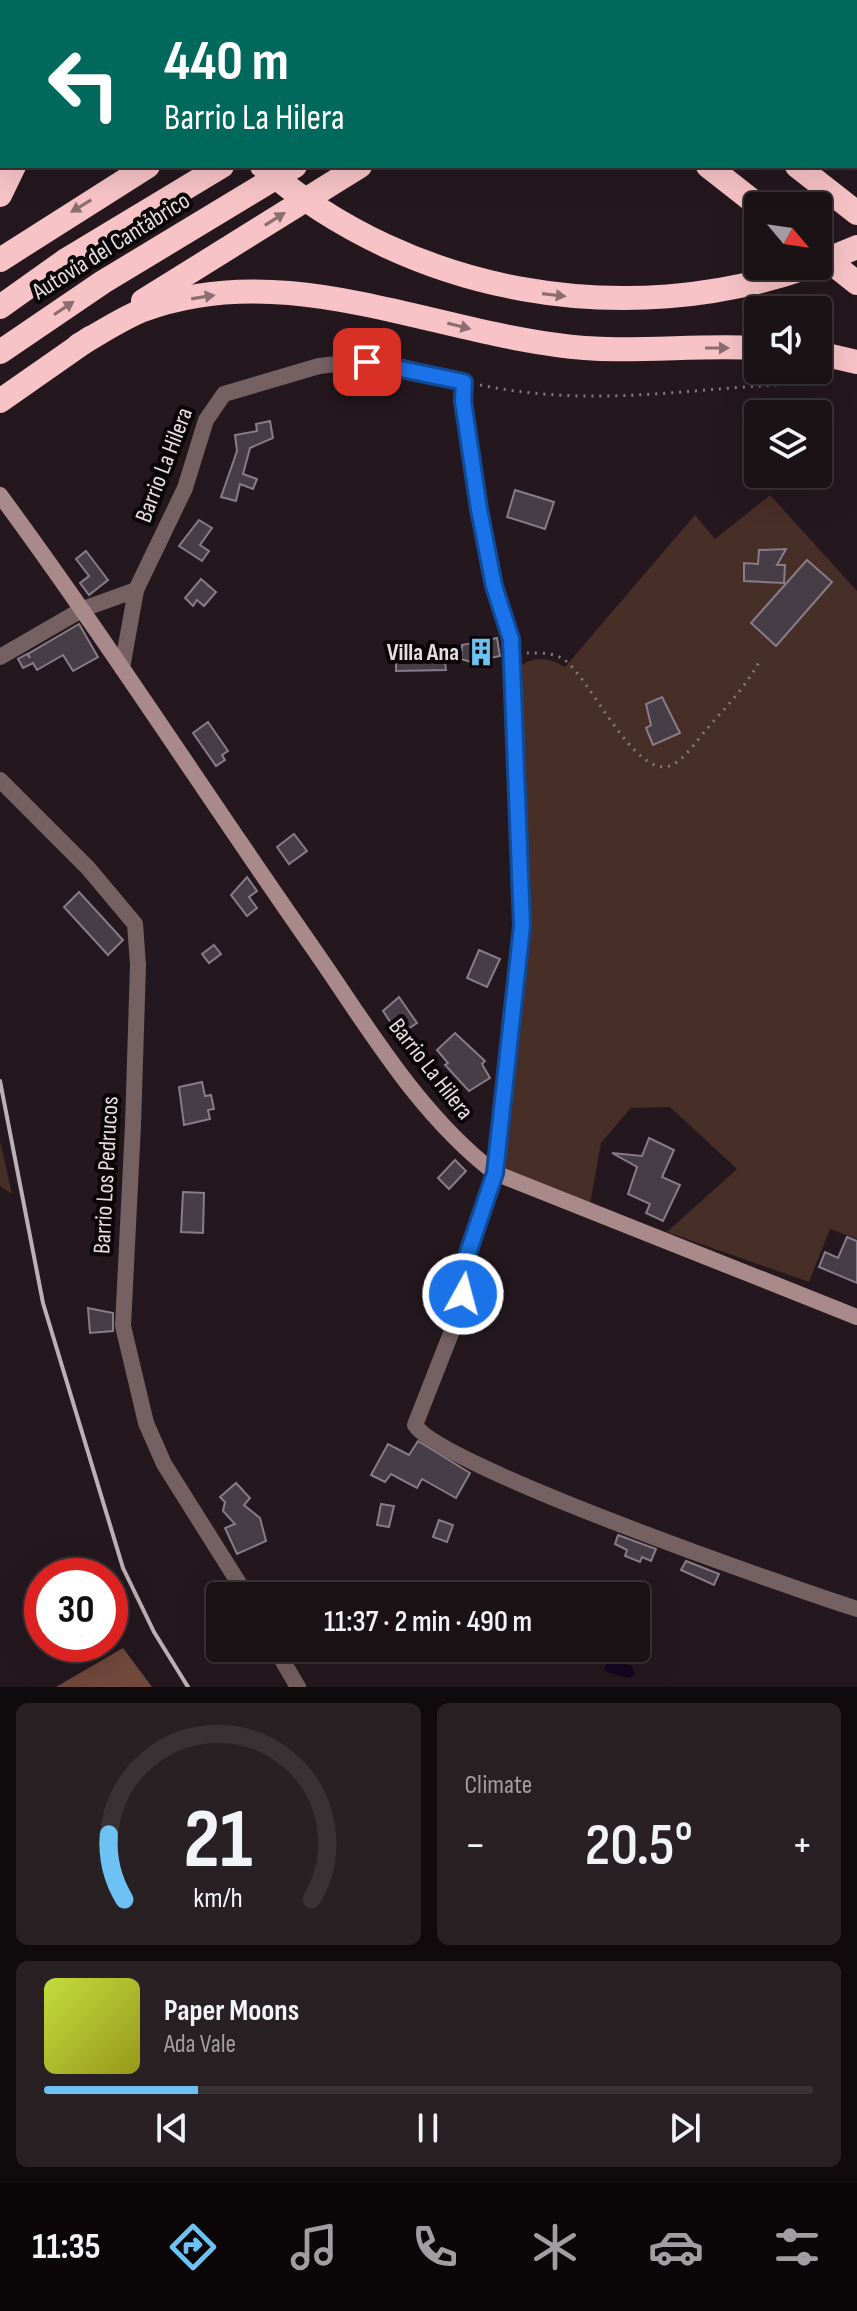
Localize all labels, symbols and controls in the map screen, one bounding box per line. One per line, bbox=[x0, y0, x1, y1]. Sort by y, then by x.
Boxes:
text: 440 m bbox=[164, 29, 289, 96]
icon: left bbox=[32, 32, 136, 136]
text: Barrio La Hilera bbox=[164, 97, 345, 140]
street label: Autovía del Cantábrico bbox=[26, 186, 195, 307]
north arrow bbox=[744, 192, 832, 280]
map controls bbox=[744, 192, 832, 488]
one-way arrow bbox=[70, 199, 92, 213]
one-way arrow bbox=[264, 212, 286, 226]
one-way arrow bbox=[542, 288, 567, 301]
one-way arrow bbox=[190, 290, 215, 303]
button: sound bbox=[744, 296, 832, 384]
one-way arrow bbox=[54, 301, 75, 316]
one-way arrow bbox=[446, 321, 471, 333]
pin bbox=[333, 328, 401, 396]
icon: arrive bbox=[345, 340, 389, 384]
one-way arrow bbox=[705, 342, 730, 354]
button: layers bbox=[744, 400, 832, 488]
street label: Barrio La Hilera bbox=[129, 404, 199, 526]
building icon: Villa Ana bbox=[466, 637, 496, 667]
place label: Villa Ana bbox=[387, 638, 459, 667]
street label: Barrio La Hilera bbox=[382, 1013, 480, 1125]
street label: Barrio Los Pedrucos bbox=[87, 1095, 125, 1255]
position arrow bbox=[421, 1252, 505, 1336]
speed limit sign: 30 bbox=[24, 1558, 128, 1662]
text: 11:37 · 2 min · 490 m bbox=[324, 1604, 532, 1640]
text: Climate bbox=[465, 1770, 532, 1801]
text: 21 bbox=[184, 1791, 253, 1891]
text: 20.5° bbox=[585, 1810, 693, 1882]
text: − bbox=[465, 1819, 486, 1872]
text: + bbox=[791, 1819, 813, 1872]
text: km/h bbox=[194, 1881, 243, 1916]
text: Paper Moons bbox=[164, 1993, 299, 2029]
text: Ada Vale bbox=[164, 2029, 236, 2060]
icon: previous bbox=[150, 2106, 194, 2150]
icon: pause bbox=[406, 2106, 450, 2150]
icon: next bbox=[663, 2106, 707, 2150]
icon: directions bbox=[165, 2219, 221, 2275]
icon: music bbox=[286, 2219, 342, 2275]
icon: phone bbox=[407, 2219, 463, 2275]
icon: climate bbox=[527, 2219, 583, 2275]
icon: car bbox=[648, 2219, 704, 2275]
icon: filters bbox=[769, 2219, 825, 2275]
text: 11:35 bbox=[32, 2226, 101, 2269]

